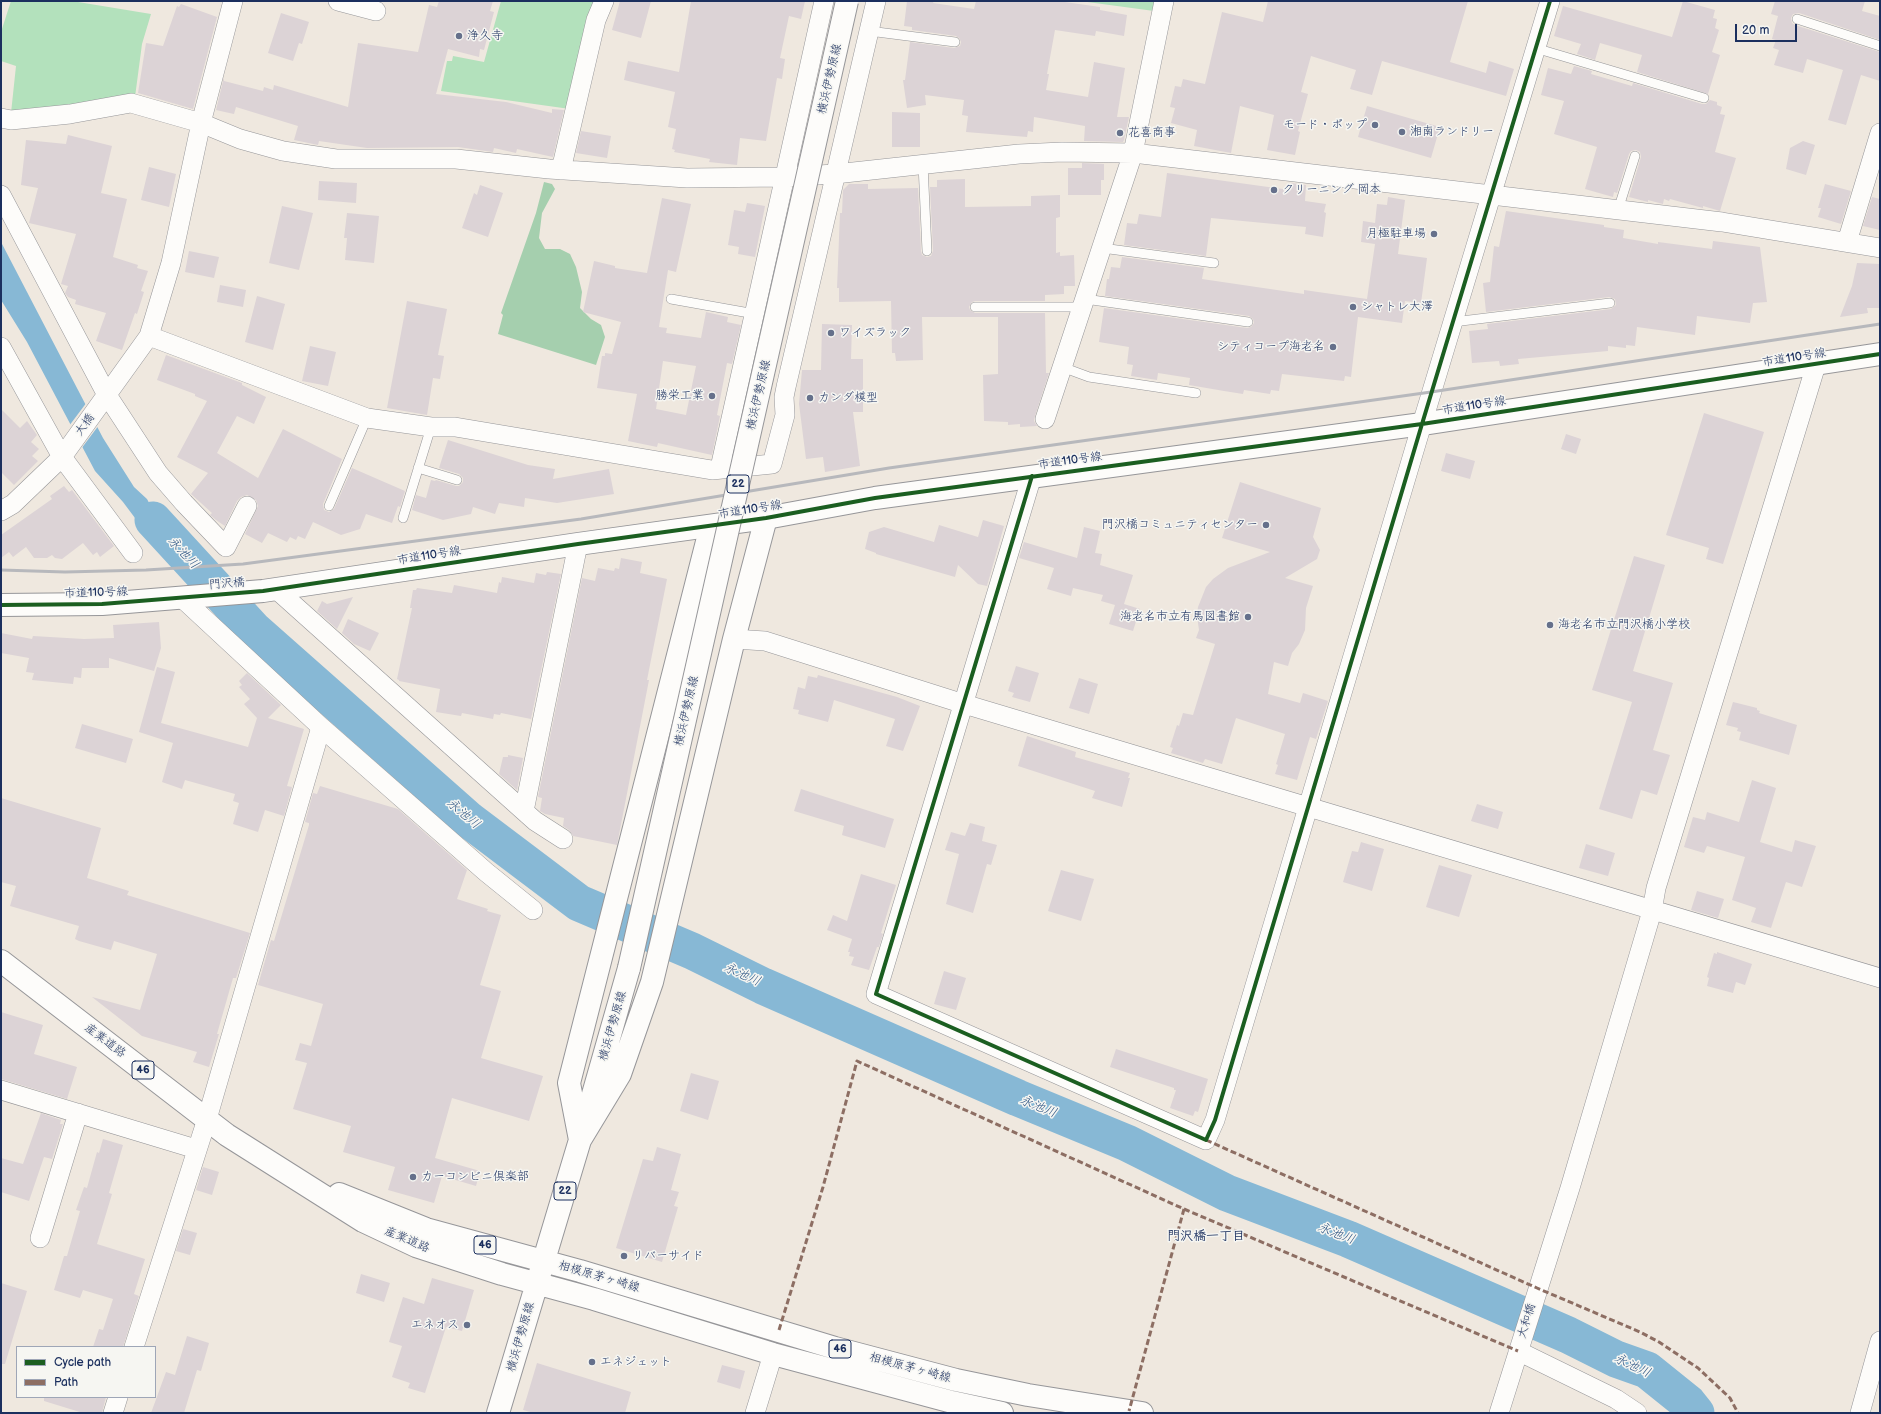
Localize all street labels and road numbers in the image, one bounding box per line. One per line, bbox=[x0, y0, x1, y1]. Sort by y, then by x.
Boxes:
street label: 横浜伊勢原線 bbox=[815, 42, 845, 116]
street label: 市道110号線 bbox=[1761, 346, 1827, 370]
street label: 横浜伊勢原線 bbox=[744, 358, 774, 432]
street label: 市道110号線 bbox=[1441, 394, 1507, 418]
street label: 大橋 bbox=[72, 411, 98, 439]
street label: 市道110号線 bbox=[1037, 449, 1103, 473]
road number: 22 bbox=[727, 475, 749, 493]
street label: 市道110号線 bbox=[717, 498, 783, 522]
street label: 市道110号線 bbox=[396, 544, 462, 568]
street label: 門沢橋 bbox=[208, 575, 246, 593]
street label: 市道110号線 bbox=[64, 585, 128, 601]
street label: 横浜伊勢原線 bbox=[672, 674, 702, 748]
street label: 横浜伊勢原線 bbox=[596, 989, 630, 1063]
street label: 産業道路 bbox=[81, 1021, 129, 1061]
road number: 46 bbox=[132, 1061, 154, 1079]
road number: 22 bbox=[554, 1182, 576, 1200]
street label: 産業道路 bbox=[382, 1224, 432, 1256]
road number: 46 bbox=[474, 1236, 496, 1254]
street label: 相模原茅ヶ崎線 bbox=[557, 1259, 641, 1295]
street label: 横浜伊勢原線 bbox=[504, 1300, 538, 1374]
street label: 大和橋 bbox=[1515, 1302, 1539, 1340]
road number: 46 bbox=[829, 1340, 851, 1358]
street label: 相模原茅ヶ崎線 bbox=[868, 1350, 952, 1386]

